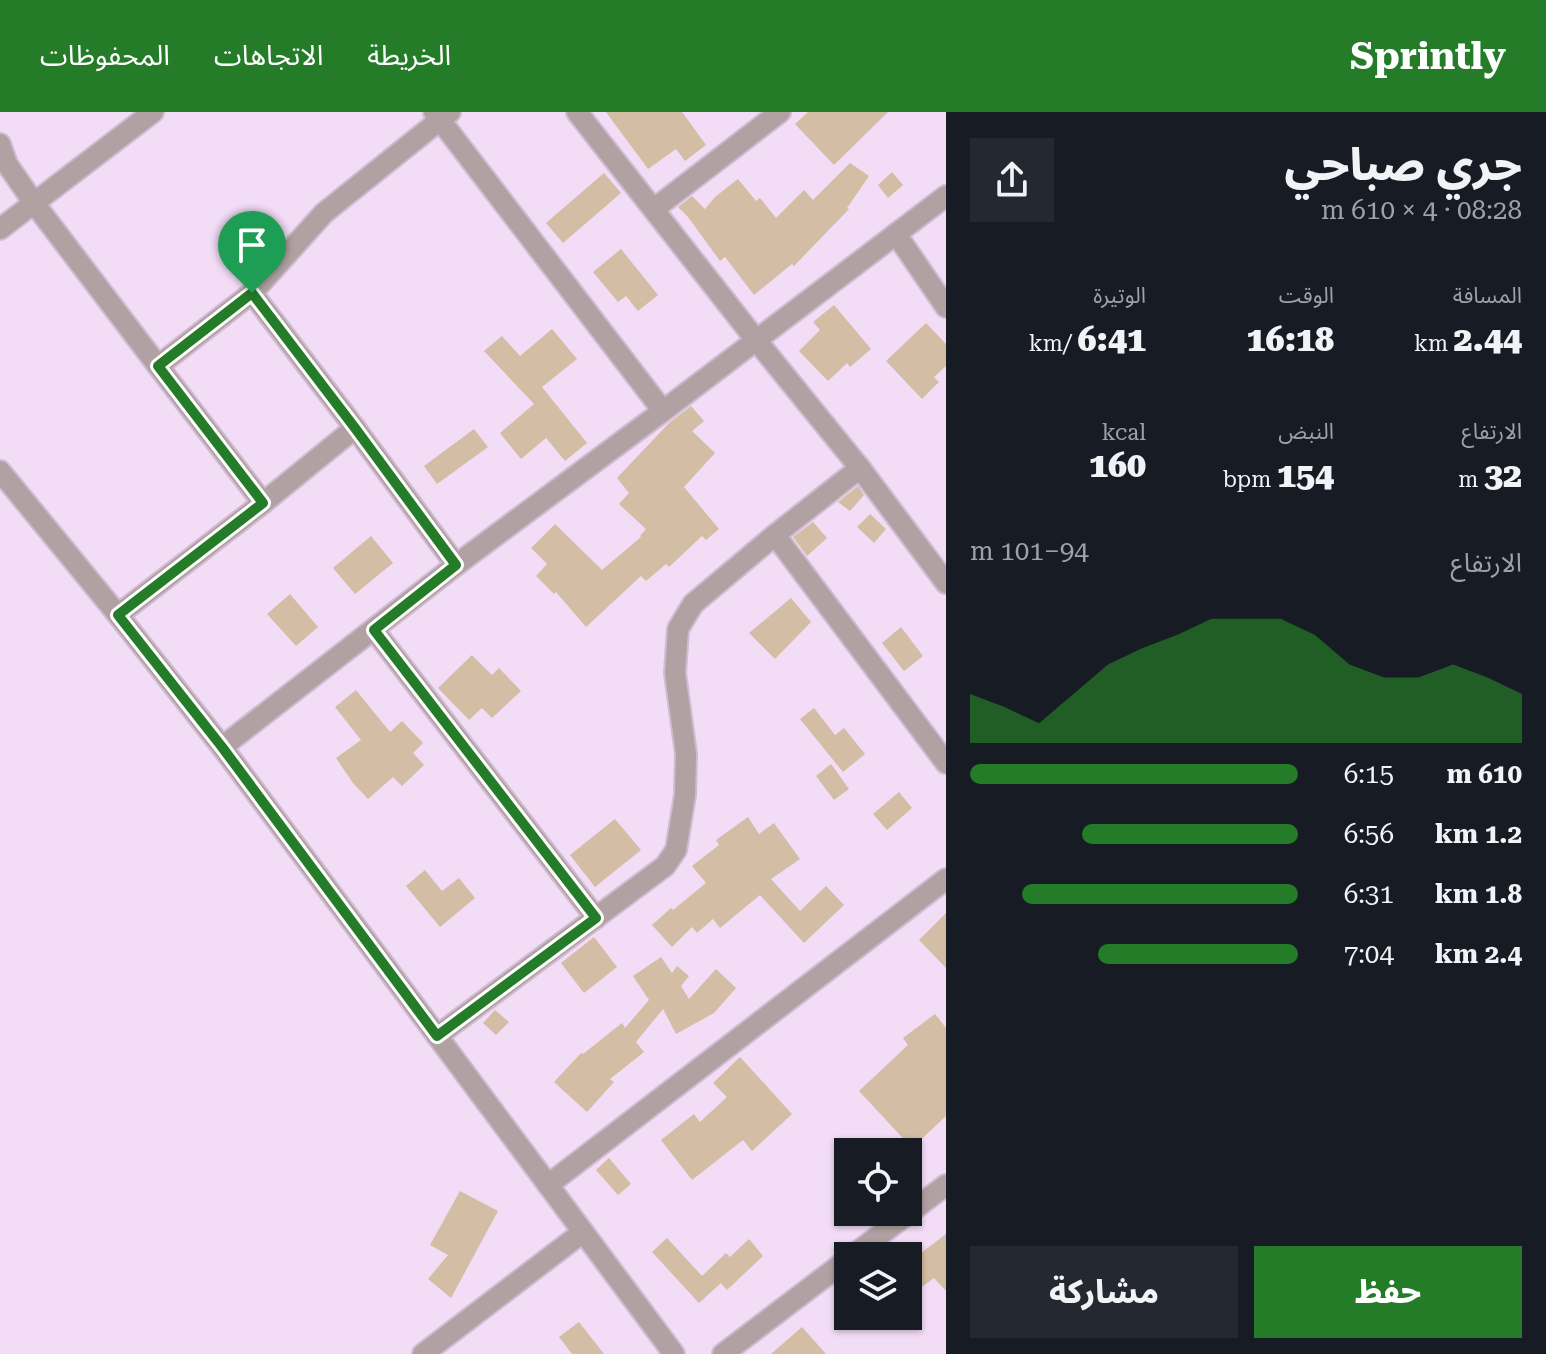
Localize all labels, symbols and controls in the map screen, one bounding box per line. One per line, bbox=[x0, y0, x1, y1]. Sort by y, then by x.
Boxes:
text: Sprintly bbox=[1350, 34, 1506, 78]
text: المحفوظات bbox=[40, 39, 170, 72]
text: الاتجاهات bbox=[214, 39, 323, 72]
text: الخريطة bbox=[367, 39, 451, 72]
button: share bbox=[970, 138, 1054, 222]
text: جري صباحي bbox=[1285, 139, 1522, 191]
text: 08:28 · 4 × 610 m bbox=[1321, 195, 1522, 225]
pin bbox=[218, 211, 286, 293]
icon: arrive bbox=[230, 223, 274, 267]
text: الوتيرة bbox=[1093, 283, 1146, 308]
text: الوقت bbox=[1279, 283, 1334, 308]
text: المسافة bbox=[1453, 283, 1522, 308]
text: 6:41 bbox=[1078, 319, 1146, 359]
text: 16:18 bbox=[1247, 319, 1334, 359]
text: 2.44 bbox=[1454, 319, 1522, 359]
text: /km bbox=[1029, 331, 1078, 356]
text: km bbox=[1414, 331, 1454, 356]
text: النبض bbox=[1278, 419, 1334, 444]
text: الارتفاع bbox=[1462, 419, 1522, 444]
text: kcal bbox=[1102, 420, 1146, 445]
text: 160 bbox=[1089, 445, 1146, 485]
text: 154 bbox=[1277, 455, 1334, 495]
text: 32 bbox=[1484, 455, 1522, 495]
text: bpm bbox=[1223, 467, 1277, 492]
text: m bbox=[1458, 467, 1484, 492]
text: 94–101 m bbox=[970, 536, 1089, 566]
text: الارتفاع bbox=[1451, 548, 1522, 578]
text: 6:15 bbox=[1344, 759, 1394, 789]
text: 610 m bbox=[1447, 759, 1522, 789]
text: 6:56 bbox=[1344, 819, 1394, 849]
text: 1.2 km bbox=[1435, 819, 1522, 849]
text: 6:31 bbox=[1344, 879, 1394, 909]
text: 1.8 km bbox=[1435, 879, 1522, 909]
text: 7:04 bbox=[1344, 939, 1394, 969]
text: 2.4 km bbox=[1435, 939, 1522, 969]
map controls bbox=[834, 1138, 922, 1330]
button: locate bbox=[834, 1138, 922, 1226]
button: layers bbox=[834, 1242, 922, 1330]
button: مشاركة bbox=[970, 1246, 1238, 1338]
button: حفظ bbox=[1254, 1246, 1522, 1338]

